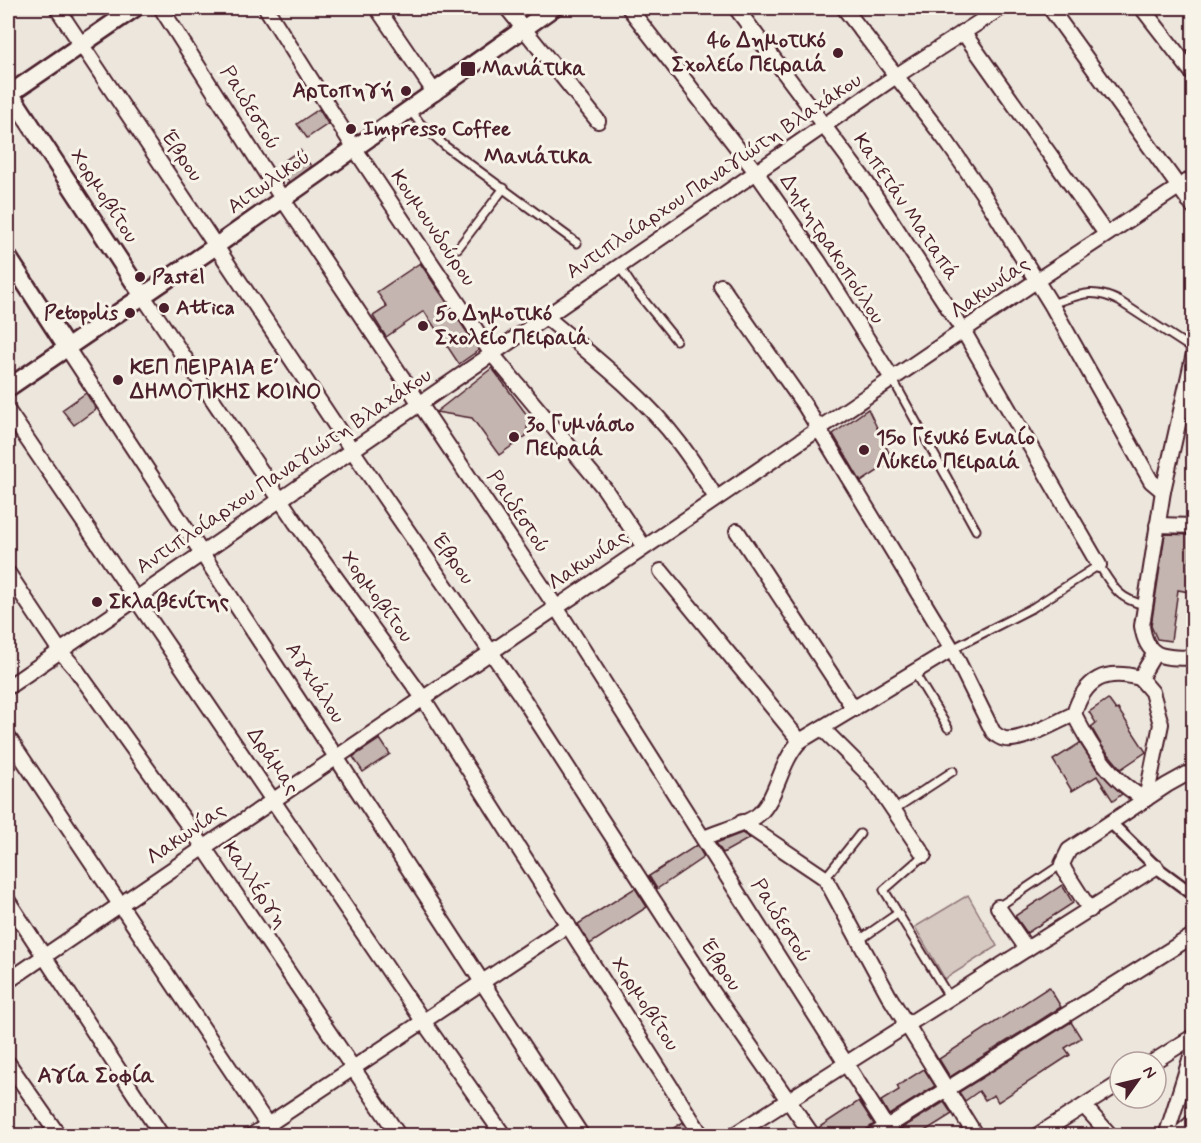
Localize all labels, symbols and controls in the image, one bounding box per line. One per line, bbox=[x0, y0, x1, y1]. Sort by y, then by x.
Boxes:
place label: 46 Δημοτικό Σχολείο Πειραιά bbox=[672, 27, 827, 79]
marker: 46 Δημοτικό Σχολείο Πειραιά bbox=[831, 46, 845, 60]
place label: Μανιάτικα bbox=[482, 55, 586, 83]
marker: Μανιάτικα bbox=[459, 60, 477, 78]
street label: Ραιδεστού bbox=[213, 61, 287, 155]
street label: Αντιπλοίαρχου Παναγιώτη Βλαχάκου bbox=[561, 66, 867, 286]
place label: Αρτοπηγή bbox=[292, 77, 394, 105]
marker: Αρτοπηγή bbox=[399, 84, 413, 98]
place label: Impresso Coffee bbox=[363, 115, 511, 143]
marker: Impresso Coffee bbox=[344, 122, 358, 136]
street label: Έβρου bbox=[154, 125, 210, 187]
street label: Καπετάν Ματαπά bbox=[846, 128, 966, 286]
street label: Αιτωλικού bbox=[222, 143, 316, 221]
district label: Μανιάτικα bbox=[484, 143, 592, 171]
street label: Χορμοβίτου bbox=[63, 144, 145, 248]
street label: Κουμουνδούρου bbox=[384, 164, 482, 292]
street label: Δημητρακοπούλου bbox=[773, 169, 891, 329]
street label: Λακωνίας bbox=[945, 250, 1035, 326]
place label: Pastel bbox=[152, 263, 205, 291]
marker: Pastel bbox=[133, 270, 147, 284]
place label: Attica bbox=[176, 294, 235, 322]
place label: Petopolis bbox=[44, 299, 119, 327]
place label: 5ο Δημοτικό Σχολείο Πειραιά bbox=[435, 300, 590, 352]
marker: Attica bbox=[157, 301, 171, 315]
marker: Petopolis bbox=[123, 306, 137, 320]
marker: 5ο Δημοτικό Σχολείο Πειραιά bbox=[416, 319, 430, 333]
place label: ΚΕΠ ΠΕΙΡΑΙΑ Ε΄ ΔΗΜΟΤΙΚΗΣ ΚΟΙΝΟ bbox=[129, 354, 321, 406]
street label: Αντιπλοίαρχου Παναγιώτη Βλαχάκου bbox=[131, 361, 437, 581]
marker: ΚΕΠ ΠΕΙΡΑΙΑ Ε΄ ΔΗΜΟΤΙΚΗΣ ΚΟΙΝΟ bbox=[111, 373, 125, 387]
place label: 3ο Γυμνάσιο Πειραιά bbox=[526, 411, 634, 463]
place label: 15ο Γενικό Ενιαίο Λύκειο Πειραιά bbox=[876, 424, 1035, 476]
marker: 3ο Γυμνάσιο Πειραιά bbox=[507, 430, 521, 444]
marker: 15ο Γενικό Ενιαίο Λύκειο Πειραιά bbox=[857, 443, 871, 457]
street label: Ραιδεστού bbox=[480, 465, 556, 559]
street label: Λακωνίας bbox=[542, 523, 634, 597]
street label: Έβρου bbox=[425, 528, 481, 590]
street label: Χορμοβίτου bbox=[334, 546, 420, 648]
place label: Σκλαβενίτης bbox=[109, 588, 229, 616]
marker: Σκλαβενίτης bbox=[90, 595, 104, 609]
street label: Αγχιάλου bbox=[278, 637, 352, 729]
street label: Δράμας bbox=[240, 722, 306, 800]
street label: Λακωνίας bbox=[141, 796, 231, 872]
street label: Καλλέργη bbox=[216, 835, 295, 934]
street label: Ραιδεστού bbox=[744, 874, 818, 968]
street label: Έβρου bbox=[694, 934, 748, 996]
street label: Χορμοβίτου bbox=[604, 952, 686, 1056]
north arrow bbox=[1108, 1050, 1168, 1110]
district label: Αγία Σοφία bbox=[37, 1062, 155, 1090]
text: N bbox=[1138, 1062, 1161, 1083]

